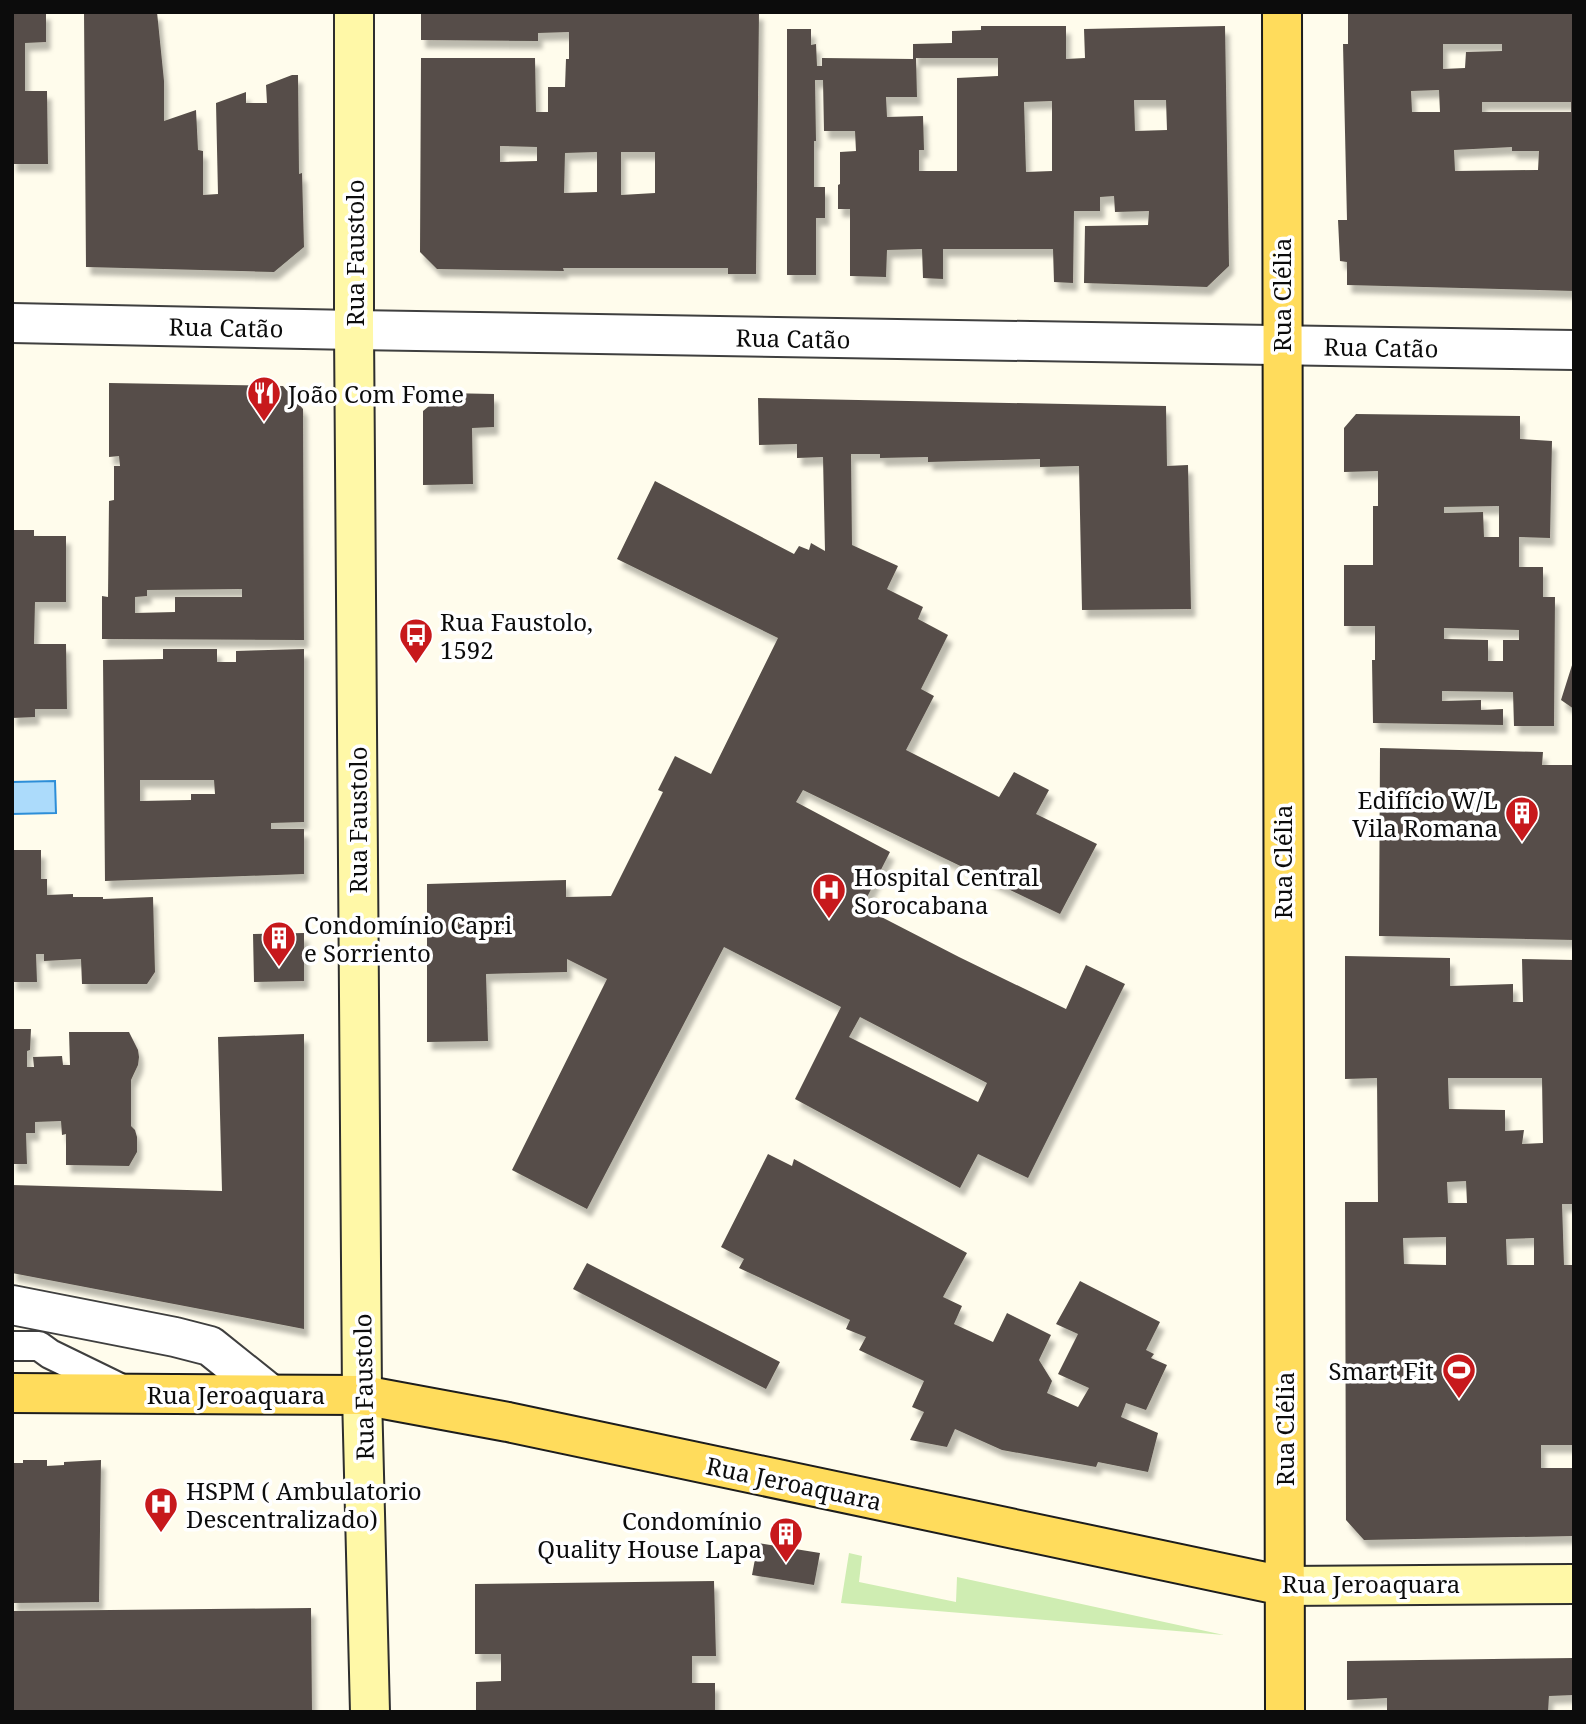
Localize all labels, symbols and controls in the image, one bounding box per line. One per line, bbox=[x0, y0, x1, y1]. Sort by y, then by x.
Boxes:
street label: Rua Faustolo bbox=[338, 179, 371, 327]
street label: Rua Clélia bbox=[1265, 238, 1298, 352]
street label: Rua Catão bbox=[168, 310, 284, 344]
street label: Rua Catão bbox=[735, 321, 851, 355]
street label: Rua Catão bbox=[1323, 330, 1439, 364]
restaurant icon: João Com Fome bbox=[245, 374, 283, 423]
place label: João Com Fome bbox=[287, 377, 464, 410]
place label: Rua Faustolo, 1592 bbox=[440, 605, 593, 666]
bus stop icon: Rua Faustolo, 1592 bbox=[397, 616, 435, 665]
street label: Rua Faustolo bbox=[341, 746, 374, 894]
place label: Edifício W/L Vila Romana bbox=[1352, 783, 1498, 844]
building icon: Edifício W/L Vila Romana bbox=[1503, 794, 1541, 843]
street label: Rua Clélia bbox=[1266, 805, 1299, 919]
place label: Hospital Central Sorocabana bbox=[854, 860, 1040, 921]
hospital icon: Hospital Central Sorocabana bbox=[810, 871, 848, 920]
place label: Condomínio Capri e Sorriento bbox=[304, 908, 513, 969]
building icon: Condomínio Capri e Sorriento bbox=[260, 919, 298, 968]
street label: Rua Faustolo bbox=[345, 1313, 381, 1461]
sports icon: Smart Fit bbox=[1440, 1351, 1478, 1400]
place label: Smart Fit bbox=[1328, 1354, 1434, 1387]
street label: Rua Clélia bbox=[1268, 1372, 1301, 1486]
street label: Rua Jeroaquara bbox=[147, 1378, 325, 1411]
street label: Rua Jeroaquara bbox=[703, 1448, 885, 1518]
place label: HSPM ( Ambulatorio Descentralizado) bbox=[186, 1474, 422, 1535]
hospital icon: HSPM ( Ambulatorio Descentralizado) bbox=[142, 1485, 180, 1534]
place label: Condomínio Quality House Lapa bbox=[537, 1504, 762, 1565]
building icon: Condomínio Quality House Lapa bbox=[767, 1515, 805, 1564]
street label: Rua Jeroaquara bbox=[1282, 1567, 1460, 1600]

